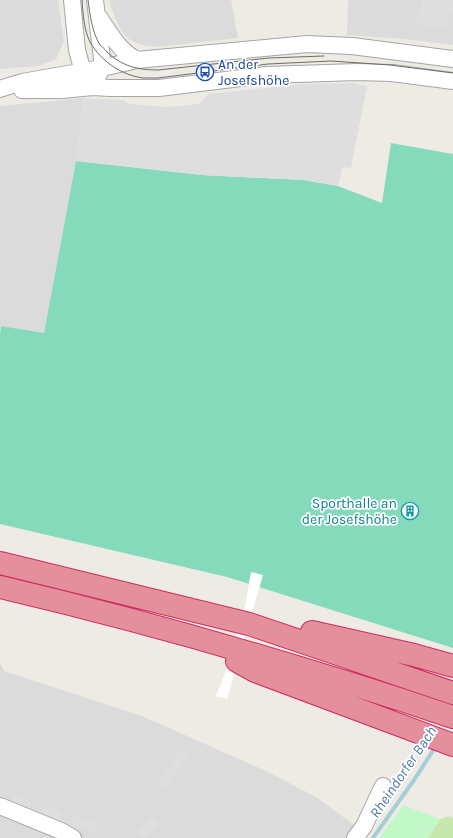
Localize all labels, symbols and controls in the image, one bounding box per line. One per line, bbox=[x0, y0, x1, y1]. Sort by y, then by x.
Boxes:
place label: An der Josefshöhe bbox=[218, 56, 289, 89]
bus stop icon: An der Josefshöhe bbox=[195, 62, 215, 82]
place label: Sporthalle an der Josefshöhe bbox=[302, 495, 397, 528]
building icon: Sporthalle an der Josefshöhe bbox=[400, 501, 420, 521]
water label: Rheindorfer Bach bbox=[366, 723, 440, 821]

